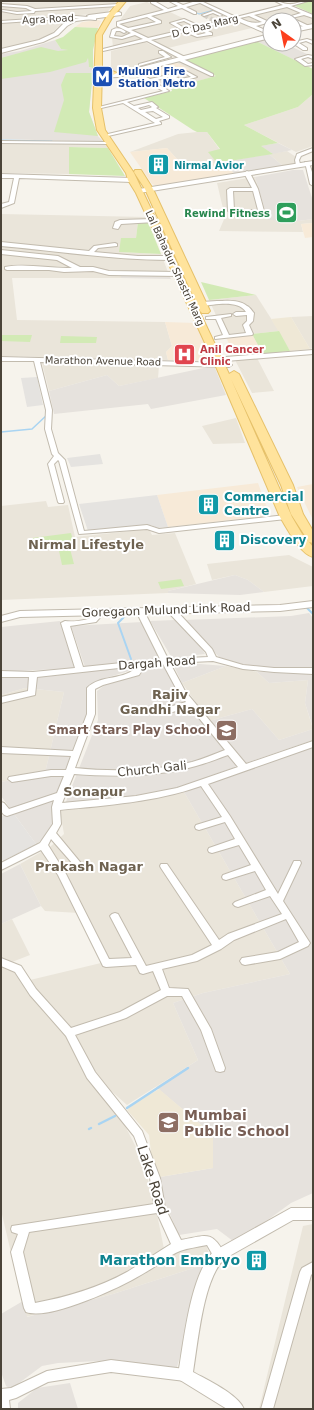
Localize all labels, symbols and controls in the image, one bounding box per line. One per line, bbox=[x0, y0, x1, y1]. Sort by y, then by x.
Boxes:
street label: Agra Road bbox=[22, 12, 74, 26]
street label: D C Das Marg bbox=[171, 12, 239, 40]
north arrow bbox=[262, 12, 302, 52]
text: N bbox=[269, 16, 284, 32]
metro station icon: Mulund Fire Station Metro bbox=[89, 64, 115, 90]
place label: Mulund Fire Station Metro bbox=[118, 66, 196, 89]
building icon: Nirmal Avior bbox=[146, 152, 172, 178]
place label: Nirmal Avior bbox=[174, 160, 244, 171]
sports icon: Rewind Fitness bbox=[273, 200, 299, 226]
place label: Rewind Fitness bbox=[184, 208, 270, 219]
street label: Lal Bahadur Shastri Marg bbox=[143, 209, 207, 327]
hospital icon: Anil Cancer Clinic bbox=[172, 342, 198, 368]
place label: Anil Cancer Clinic bbox=[200, 344, 264, 367]
street label: Marathon Avenue Road bbox=[45, 354, 161, 368]
place label: Commercial Centre bbox=[224, 490, 304, 518]
building icon: Commercial Centre bbox=[195, 491, 221, 517]
building icon: Discovery bbox=[211, 527, 237, 553]
place label: Discovery bbox=[240, 533, 306, 547]
district label: Nirmal Lifestyle bbox=[28, 537, 144, 552]
street label: Goregaon Mulund Link Road bbox=[81, 600, 251, 620]
street label: Dargah Road bbox=[118, 653, 196, 673]
district label: Rajiv Gandhi Nagar bbox=[120, 687, 221, 717]
school or university icon: Smart Stars Play School bbox=[213, 717, 239, 743]
place label: Smart Stars Play School bbox=[48, 723, 210, 737]
street label: Church Gali bbox=[117, 758, 187, 780]
district label: Sonapur bbox=[63, 784, 125, 799]
district label: Prakash Nagar bbox=[35, 859, 143, 874]
place label: Mumbai Public School bbox=[184, 1107, 289, 1139]
school or university icon: Mumbai Public School bbox=[155, 1110, 181, 1136]
street label: Lake Road bbox=[134, 1143, 172, 1217]
building icon: Marathon Embryo bbox=[243, 1247, 269, 1273]
place label: Marathon Embryo bbox=[99, 1252, 240, 1268]

